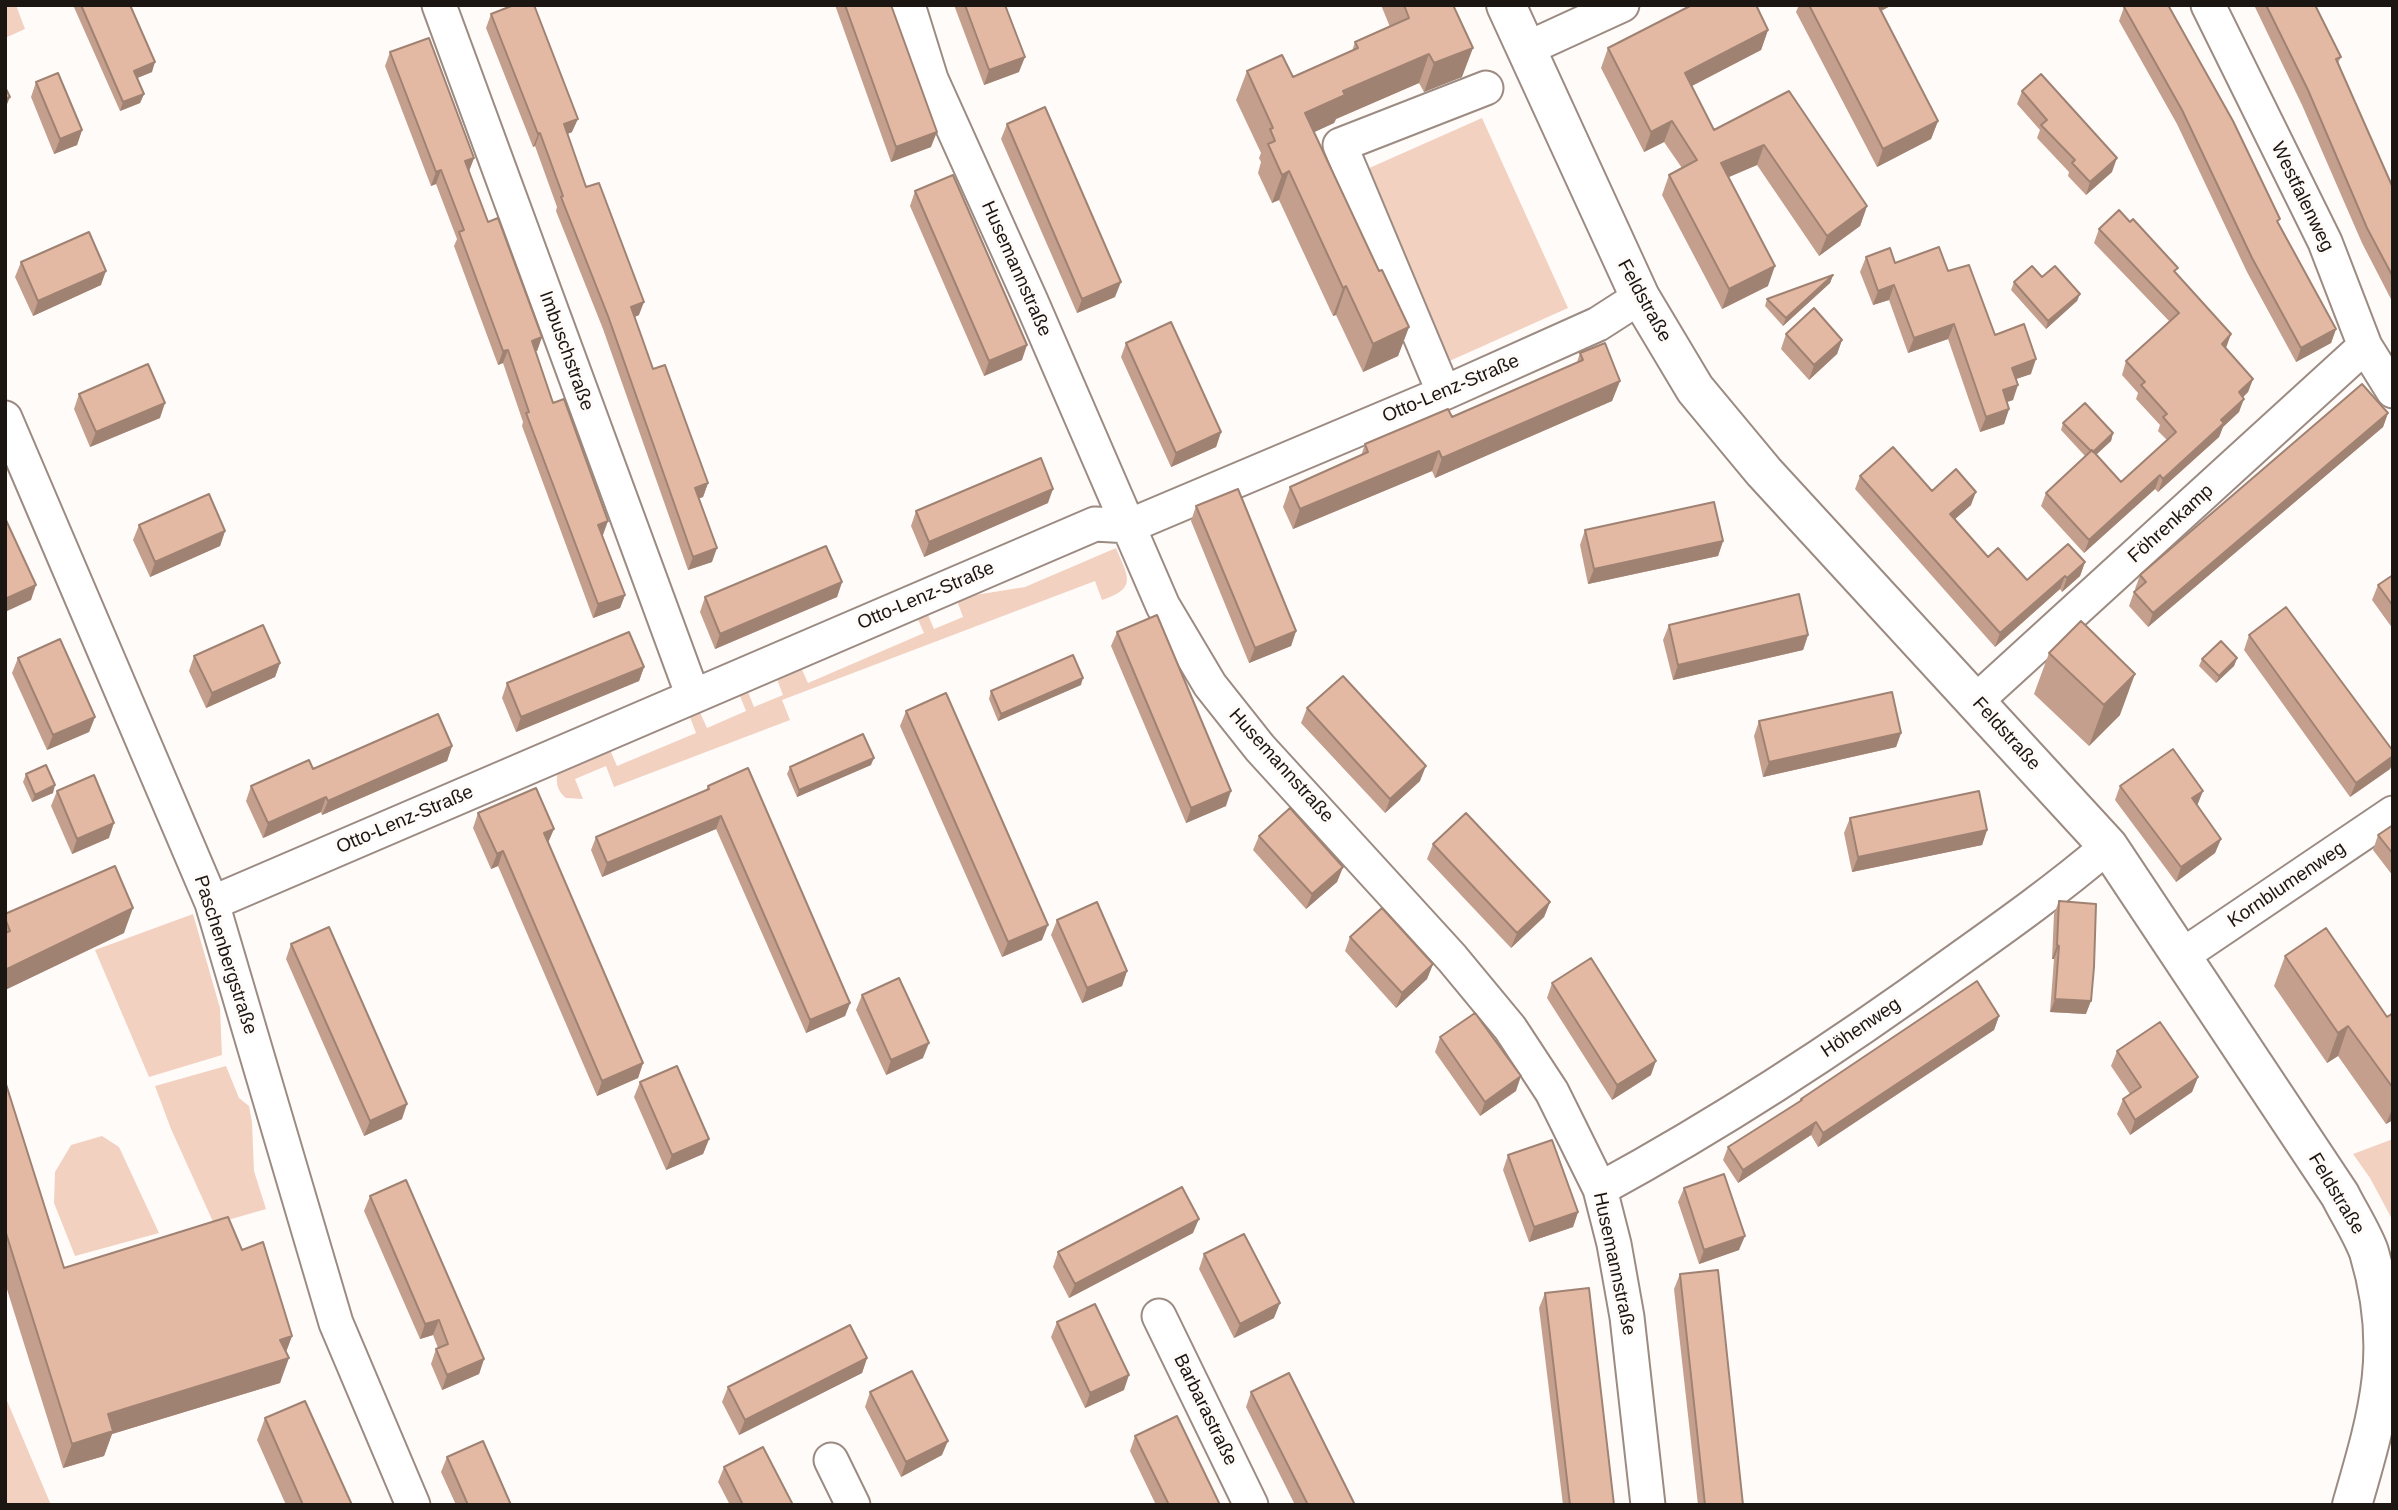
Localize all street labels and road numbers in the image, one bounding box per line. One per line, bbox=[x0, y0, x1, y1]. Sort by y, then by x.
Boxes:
street label: Westfalenweg bbox=[2266, 139, 2338, 255]
street label: Husemannstraße bbox=[976, 198, 1056, 340]
street label: Feldstraße bbox=[1612, 256, 1676, 346]
street label: Imbuschstraße bbox=[534, 288, 598, 414]
street label: Otto-Lenz-Straße bbox=[1379, 350, 1523, 428]
street label: Föhrenkamp bbox=[2124, 480, 2218, 568]
street label: Otto-Lenz-Straße bbox=[854, 557, 998, 635]
street label: Feldstraße bbox=[1967, 693, 2045, 775]
street label: Husemannstraße bbox=[1224, 704, 1338, 828]
street label: Otto-Lenz-Straße bbox=[333, 781, 477, 859]
street label: Kornblumenweg bbox=[2224, 837, 2350, 933]
street label: Paschenbergstraße bbox=[189, 873, 261, 1037]
street label: Höhenweg bbox=[1817, 993, 1905, 1063]
street label: Feldstraße bbox=[2303, 1149, 2369, 1239]
street label: Husemannstraße bbox=[1588, 1190, 1640, 1338]
street label: Barbarastraße bbox=[1168, 1350, 1242, 1470]

